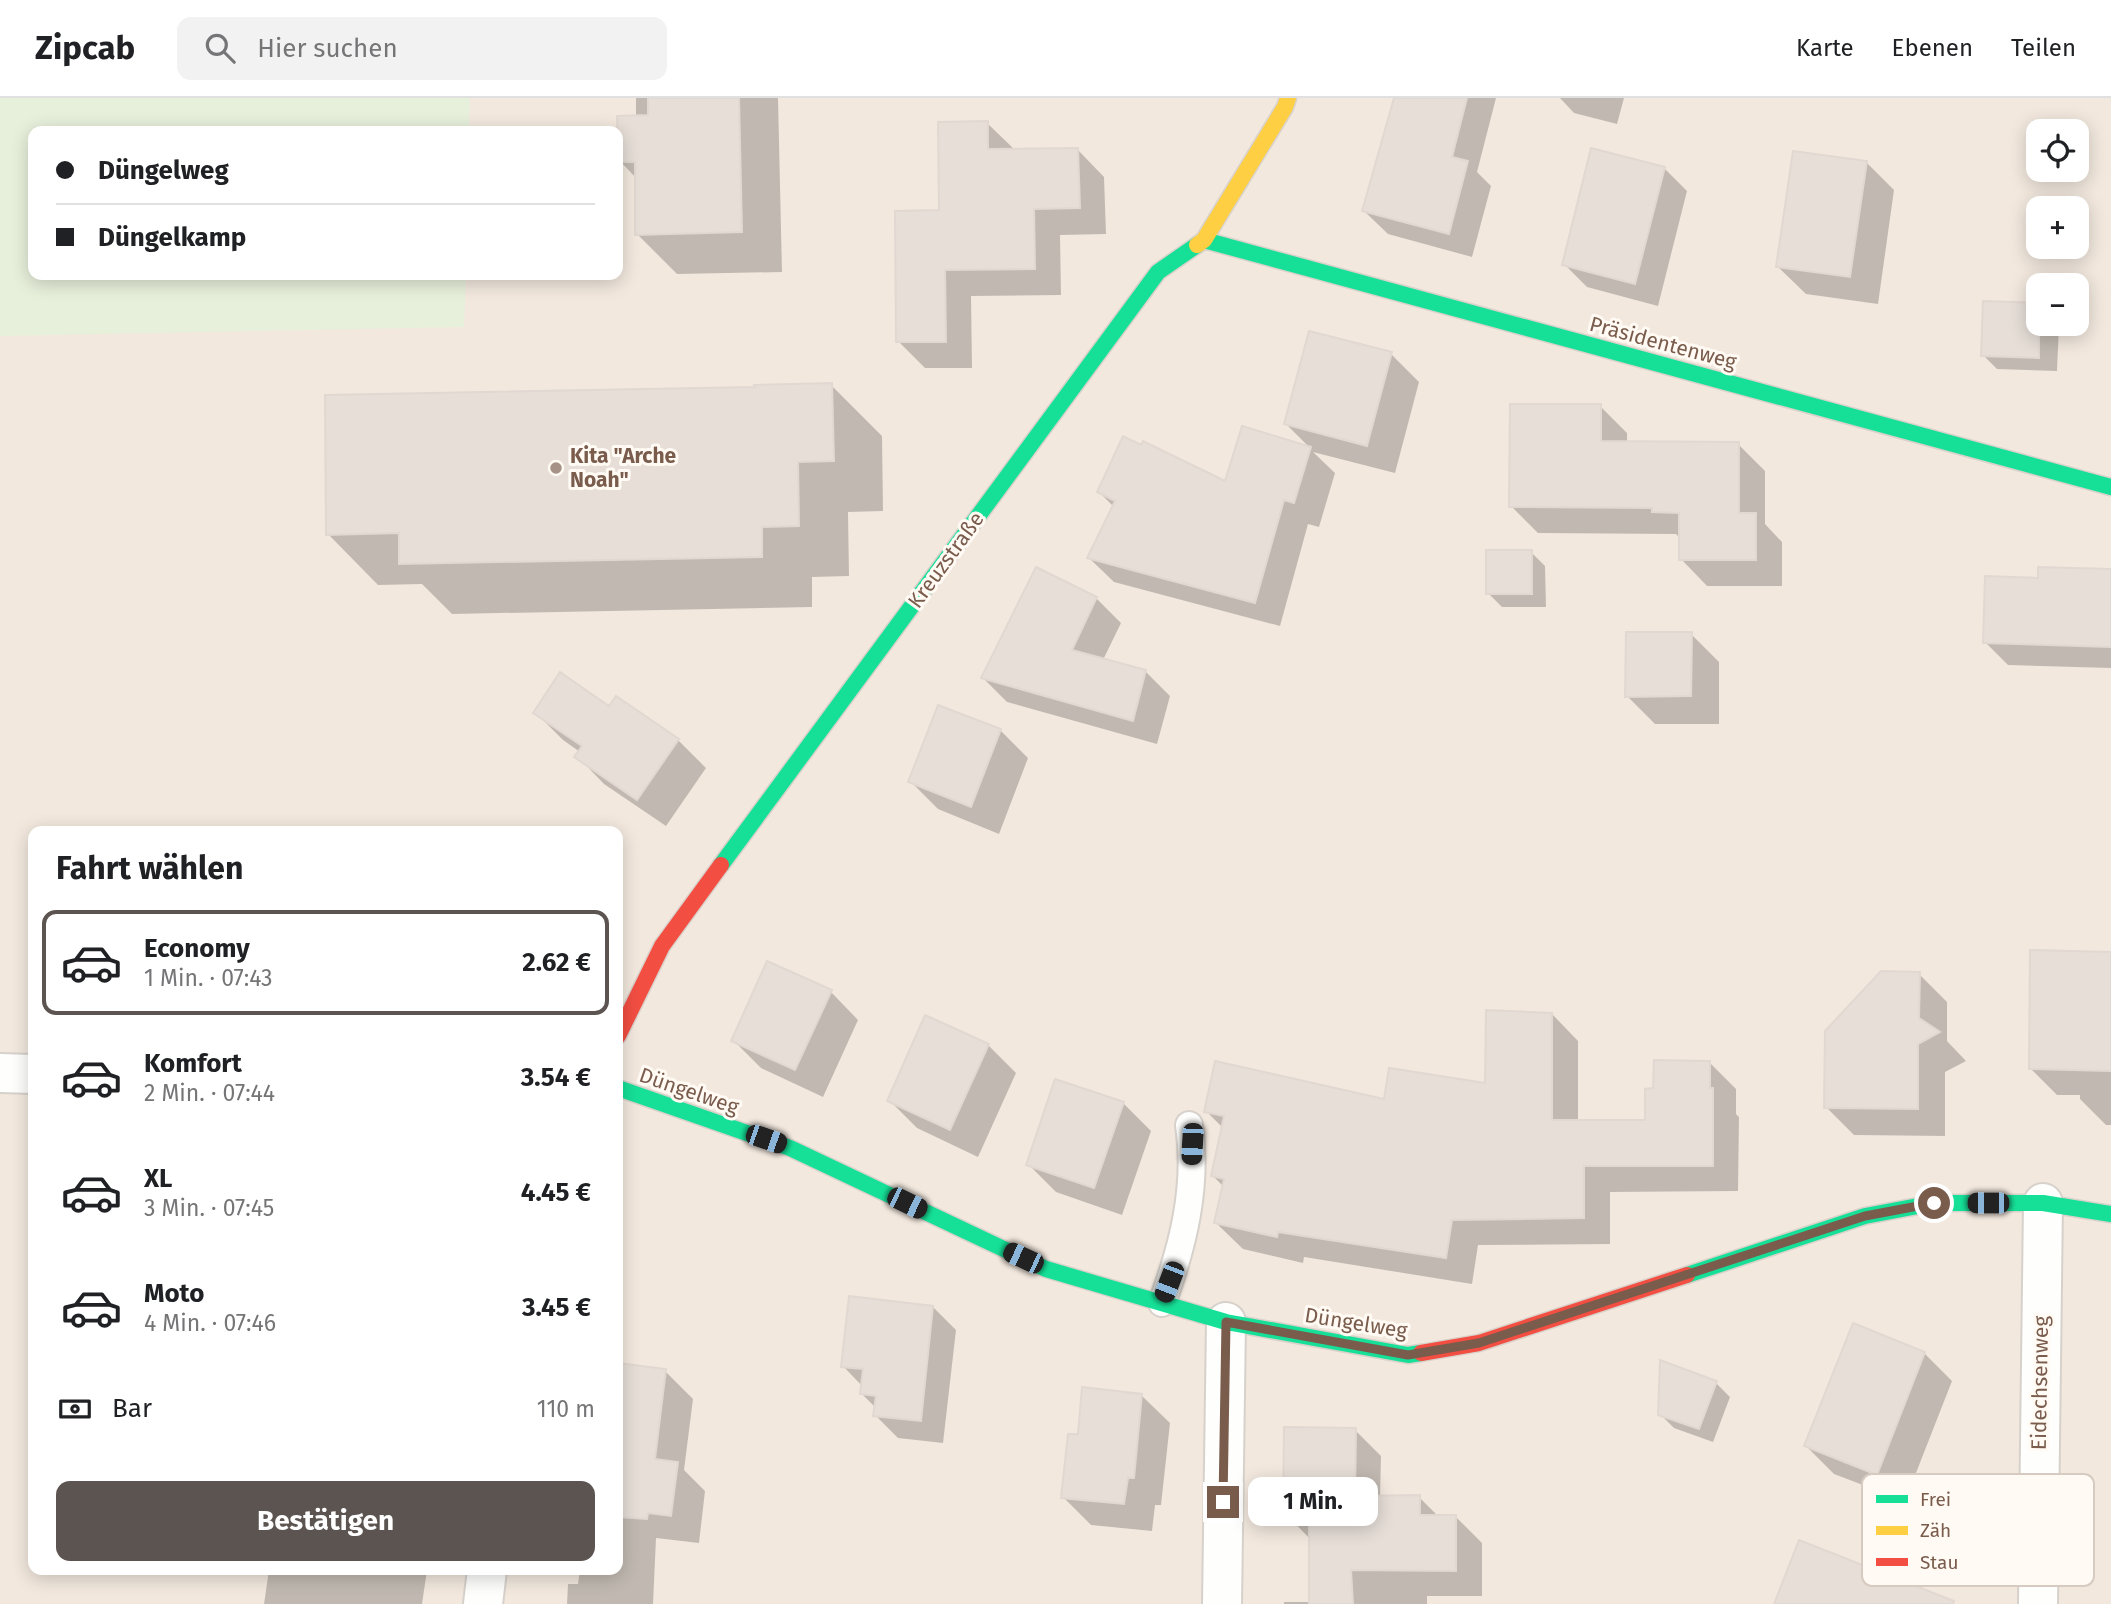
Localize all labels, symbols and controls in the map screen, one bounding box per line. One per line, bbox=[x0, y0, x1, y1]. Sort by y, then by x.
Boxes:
search box bbox=[177, 17, 667, 80]
text: Zipcab bbox=[35, 28, 135, 68]
icon: search bbox=[201, 29, 239, 67]
text: Hier suchen bbox=[257, 33, 398, 64]
text: Karte bbox=[1796, 34, 1854, 62]
text: Ebenen bbox=[1892, 34, 1973, 62]
text: Teilen bbox=[2011, 34, 2076, 62]
map controls bbox=[2026, 119, 2089, 336]
button: locate bbox=[2026, 119, 2089, 182]
text: Düngelweg bbox=[98, 155, 229, 186]
button: + bbox=[2026, 196, 2089, 259]
text: Düngelkamp bbox=[98, 222, 246, 253]
button: − bbox=[2026, 273, 2089, 336]
street label: Präsidentenweg bbox=[1587, 311, 1739, 375]
place label: Kita "Arche Noah" bbox=[570, 443, 676, 493]
marker: Kita "Arche Noah" bbox=[548, 460, 564, 476]
street label: Kreuzstraße bbox=[902, 507, 990, 613]
text: Fahrt wählen bbox=[56, 849, 243, 887]
icon: car bbox=[60, 931, 123, 994]
text: Economy bbox=[144, 933, 250, 964]
text: 2.62 € bbox=[522, 947, 591, 978]
text: 1 Min. · 07:43 bbox=[144, 964, 272, 992]
icon: car bbox=[60, 1046, 123, 1109]
text: Komfort bbox=[144, 1048, 242, 1079]
text: 3.54 € bbox=[521, 1062, 591, 1093]
street label: Düngelweg bbox=[636, 1062, 742, 1120]
text: 2 Min. · 07:44 bbox=[144, 1079, 275, 1107]
car bbox=[743, 1122, 790, 1156]
car bbox=[1181, 1122, 1204, 1166]
icon: car bbox=[60, 1161, 123, 1224]
text: XL bbox=[144, 1163, 172, 1194]
text: 4.45 € bbox=[521, 1177, 591, 1208]
car bbox=[884, 1184, 931, 1222]
route start bbox=[1918, 1187, 1950, 1219]
car bbox=[1968, 1193, 2010, 1214]
text: 3 Min. · 07:45 bbox=[144, 1194, 274, 1222]
car bbox=[1000, 1240, 1047, 1276]
car bbox=[1152, 1259, 1187, 1305]
icon: car bbox=[60, 1276, 123, 1339]
text: Moto bbox=[144, 1278, 204, 1309]
text: 3.45 € bbox=[522, 1292, 591, 1323]
street label: Düngelweg bbox=[1303, 1302, 1409, 1344]
text: 4 Min. · 07:46 bbox=[144, 1309, 276, 1337]
street label: Eidechsenweg bbox=[2026, 1315, 2054, 1450]
icon: cash bbox=[56, 1390, 94, 1428]
text: Bar bbox=[112, 1393, 152, 1424]
text: 110 m bbox=[537, 1395, 595, 1423]
legend bbox=[1862, 1474, 2094, 1586]
callout: 1 Min. bbox=[1248, 1478, 1377, 1526]
button: Bestätigen bbox=[56, 1481, 595, 1561]
route end bbox=[1207, 1486, 1239, 1518]
text: 1 Min. bbox=[1283, 1487, 1343, 1515]
text: Frei bbox=[1920, 1488, 1951, 1511]
text: Zäh bbox=[1920, 1519, 1951, 1542]
text: Stau bbox=[1920, 1551, 1958, 1574]

